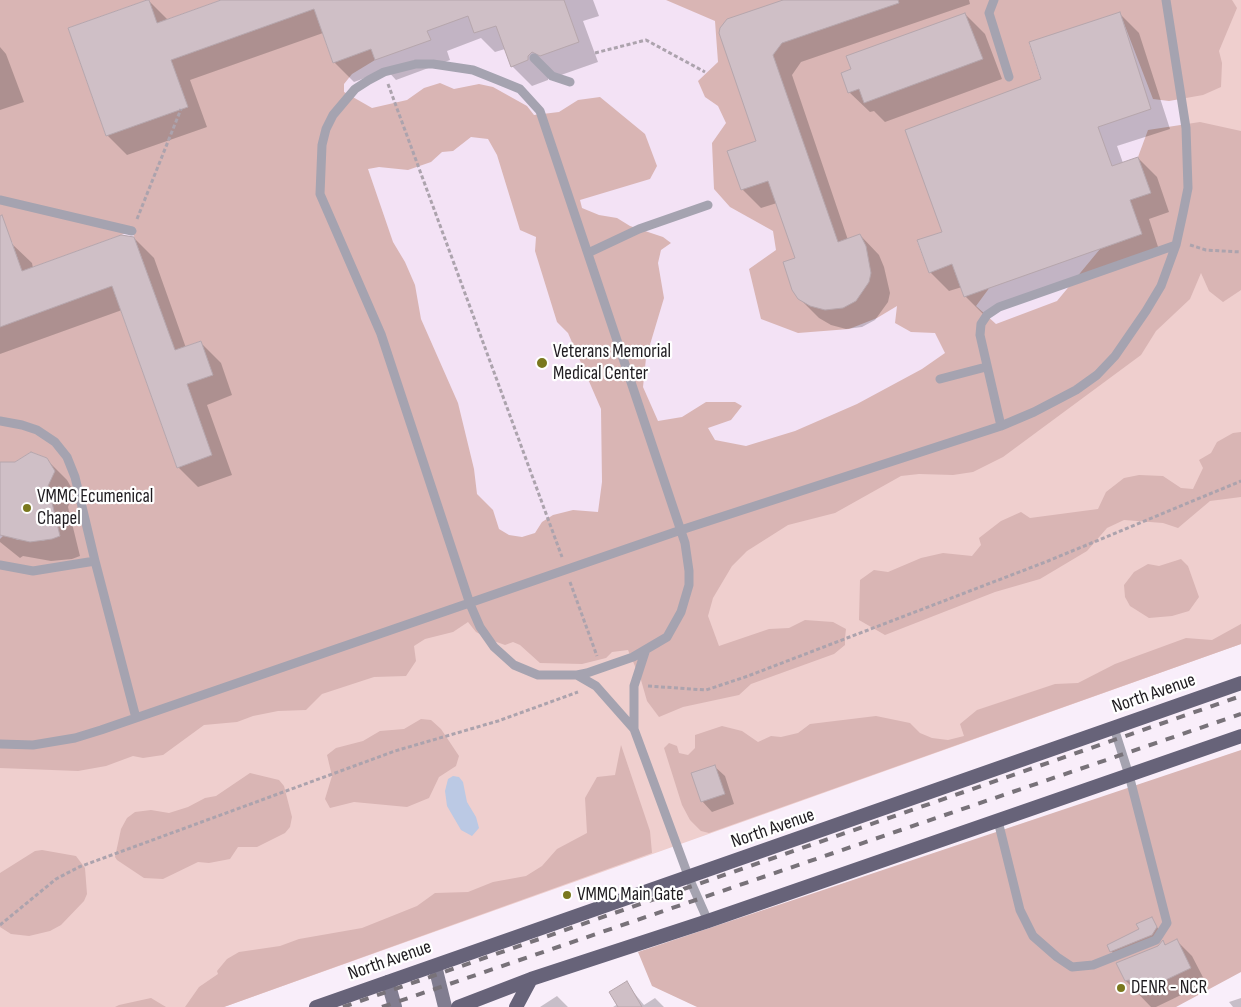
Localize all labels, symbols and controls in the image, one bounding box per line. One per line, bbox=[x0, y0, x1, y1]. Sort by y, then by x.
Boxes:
place label: Veterans Memorial Medical Center bbox=[553, 341, 671, 385]
marker: Veterans Memorial Medical Center bbox=[535, 356, 549, 370]
place label: VMMC Ecumenical Chapel bbox=[37, 486, 153, 530]
marker: VMMC Ecumenical Chapel bbox=[21, 502, 33, 514]
street label: North Avenue bbox=[1109, 669, 1199, 719]
street label: North Avenue bbox=[728, 804, 818, 854]
place label: VMMC Main Gate bbox=[577, 884, 684, 906]
marker: VMMC Main Gate bbox=[561, 889, 573, 901]
street label: North Avenue bbox=[345, 936, 435, 986]
place label: DENR - NCR bbox=[1131, 977, 1207, 999]
marker: DENR - NCR bbox=[1115, 982, 1127, 994]

